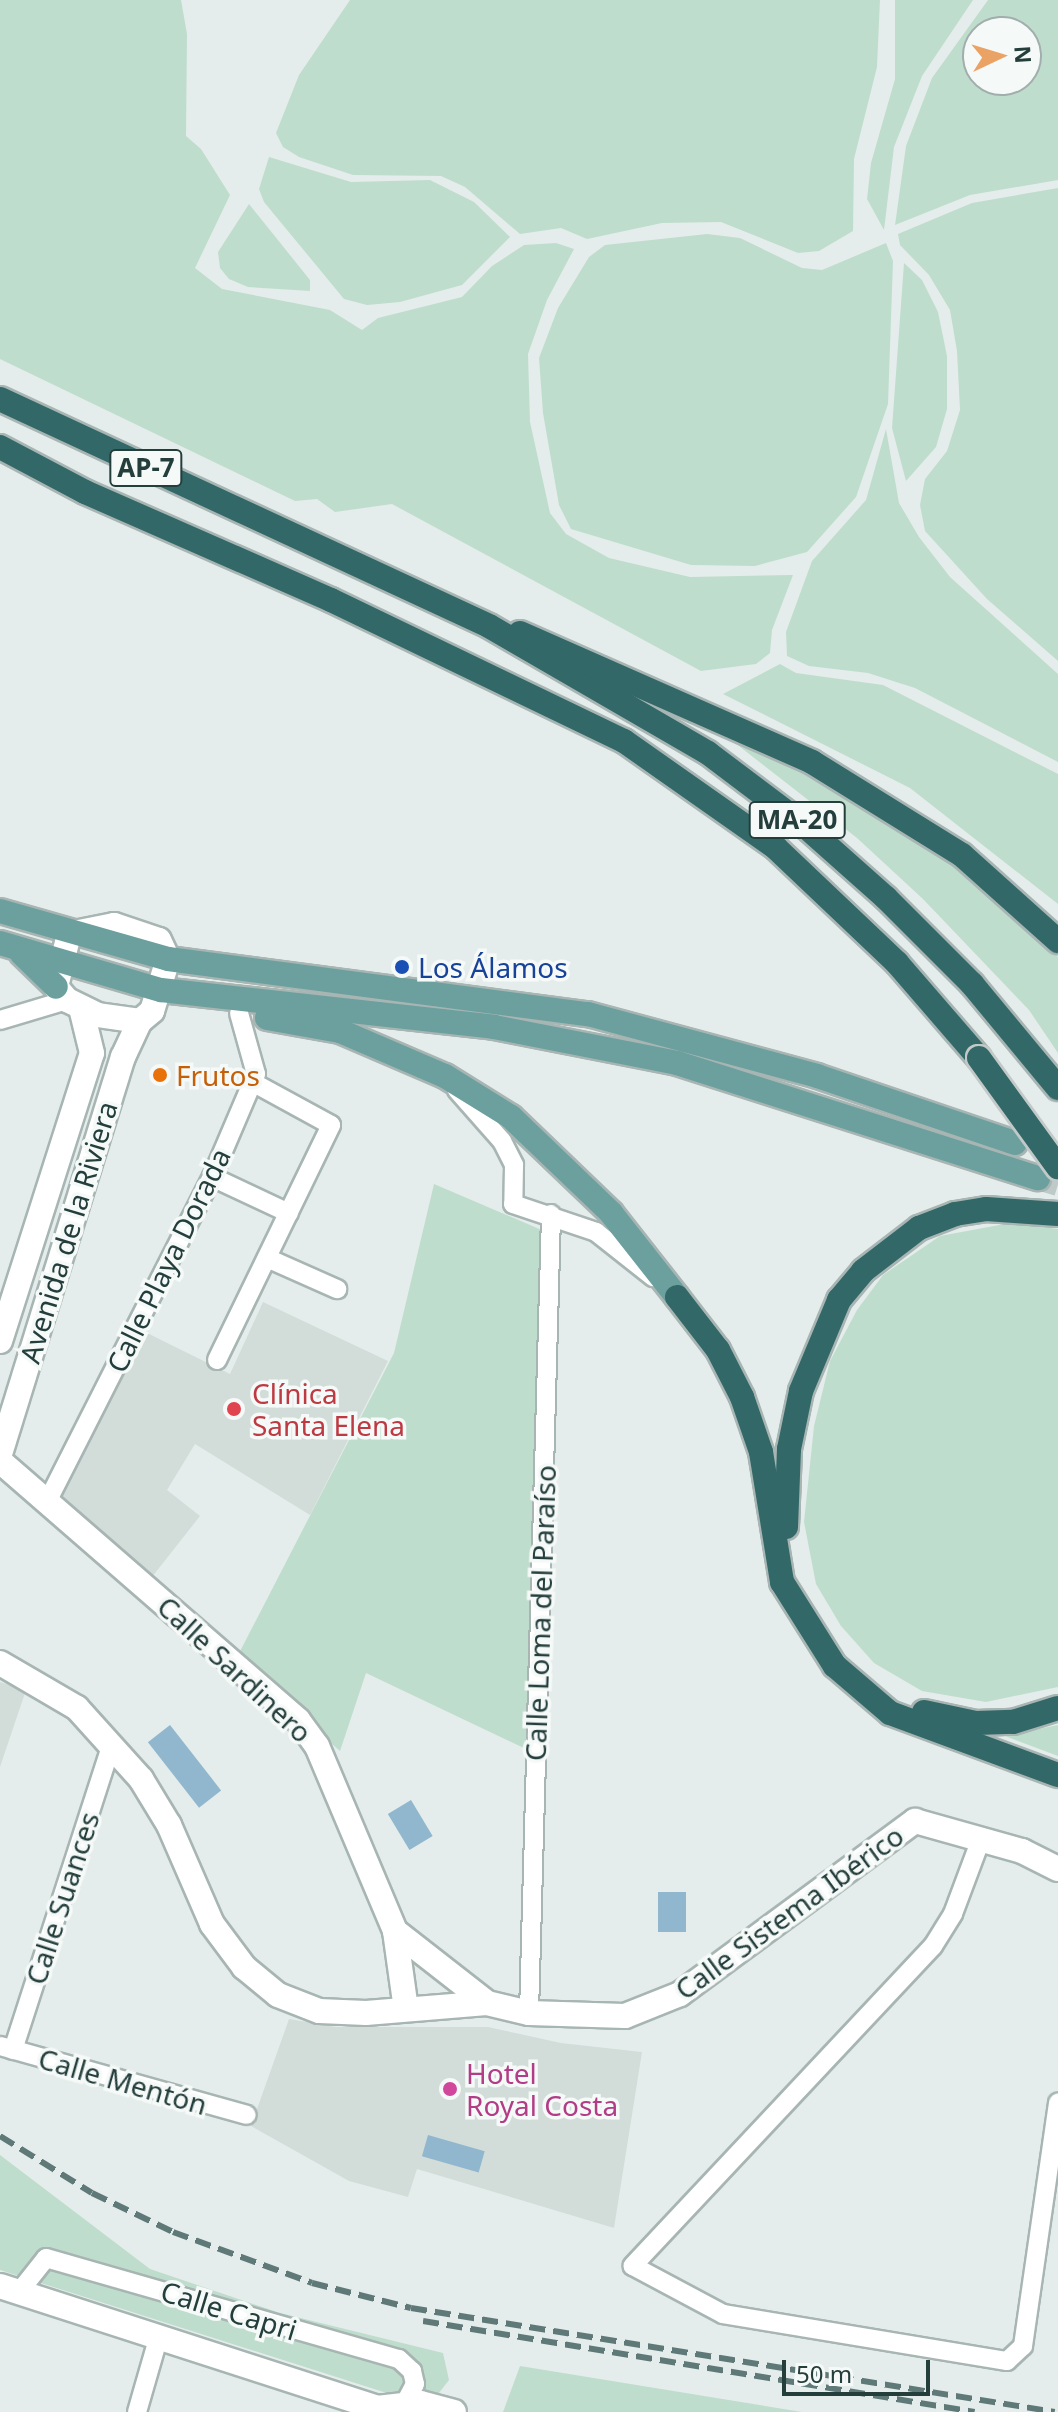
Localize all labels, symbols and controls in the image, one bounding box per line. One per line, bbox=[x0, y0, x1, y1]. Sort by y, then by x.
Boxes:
north arrow bbox=[962, 16, 1042, 96]
text: N bbox=[1008, 44, 1040, 64]
road number: AP-7 bbox=[108, 446, 184, 490]
road number: MA-20 bbox=[747, 798, 847, 842]
place label: Los Álamos bbox=[418, 950, 568, 984]
marker: Los Álamos bbox=[393, 958, 411, 976]
place label: Frutos bbox=[176, 1058, 260, 1092]
marker: Frutos bbox=[151, 1066, 169, 1084]
street label: Avenida de la Riviera bbox=[12, 1097, 124, 1367]
street label: Calle Playa Dorada bbox=[99, 1142, 237, 1378]
place label: Clínica Santa Elena bbox=[252, 1376, 405, 1442]
marker: Clínica Santa Elena bbox=[223, 1398, 245, 1420]
street label: Calle Loma del Paraíso bbox=[518, 1464, 562, 1762]
street label: Calle Sardinero bbox=[151, 1589, 319, 1749]
street label: Calle Suances bbox=[18, 1808, 106, 1988]
street label: Calle Sistema Ibérico bbox=[668, 1818, 910, 2006]
street label: Calle Mentón bbox=[35, 2041, 211, 2121]
place label: Hotel Royal Costa bbox=[466, 2056, 618, 2122]
marker: Hotel Royal Costa bbox=[441, 2080, 459, 2098]
street label: Calle Capri bbox=[157, 2273, 301, 2347]
scale bar bbox=[786, 2344, 934, 2394]
text: 50 m bbox=[796, 2357, 852, 2390]

